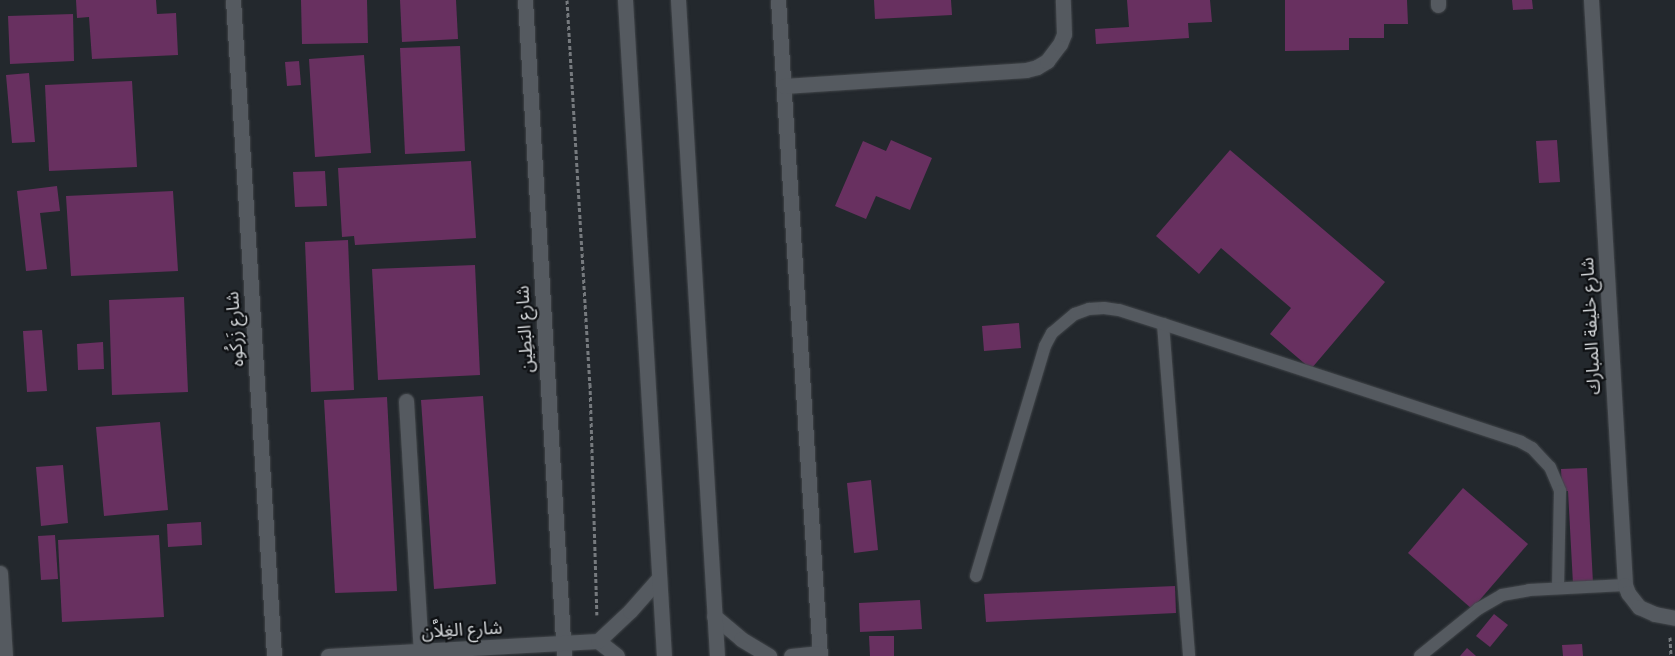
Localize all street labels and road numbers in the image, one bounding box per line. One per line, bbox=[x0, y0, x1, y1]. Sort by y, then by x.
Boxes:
street label: شارع خليفة المبارك bbox=[1577, 257, 1605, 395]
street label: شارع البَطِين bbox=[512, 285, 538, 373]
street label: شارع زَركُوه bbox=[222, 291, 248, 367]
street label: شارع الغِلاَّن bbox=[421, 617, 503, 643]

